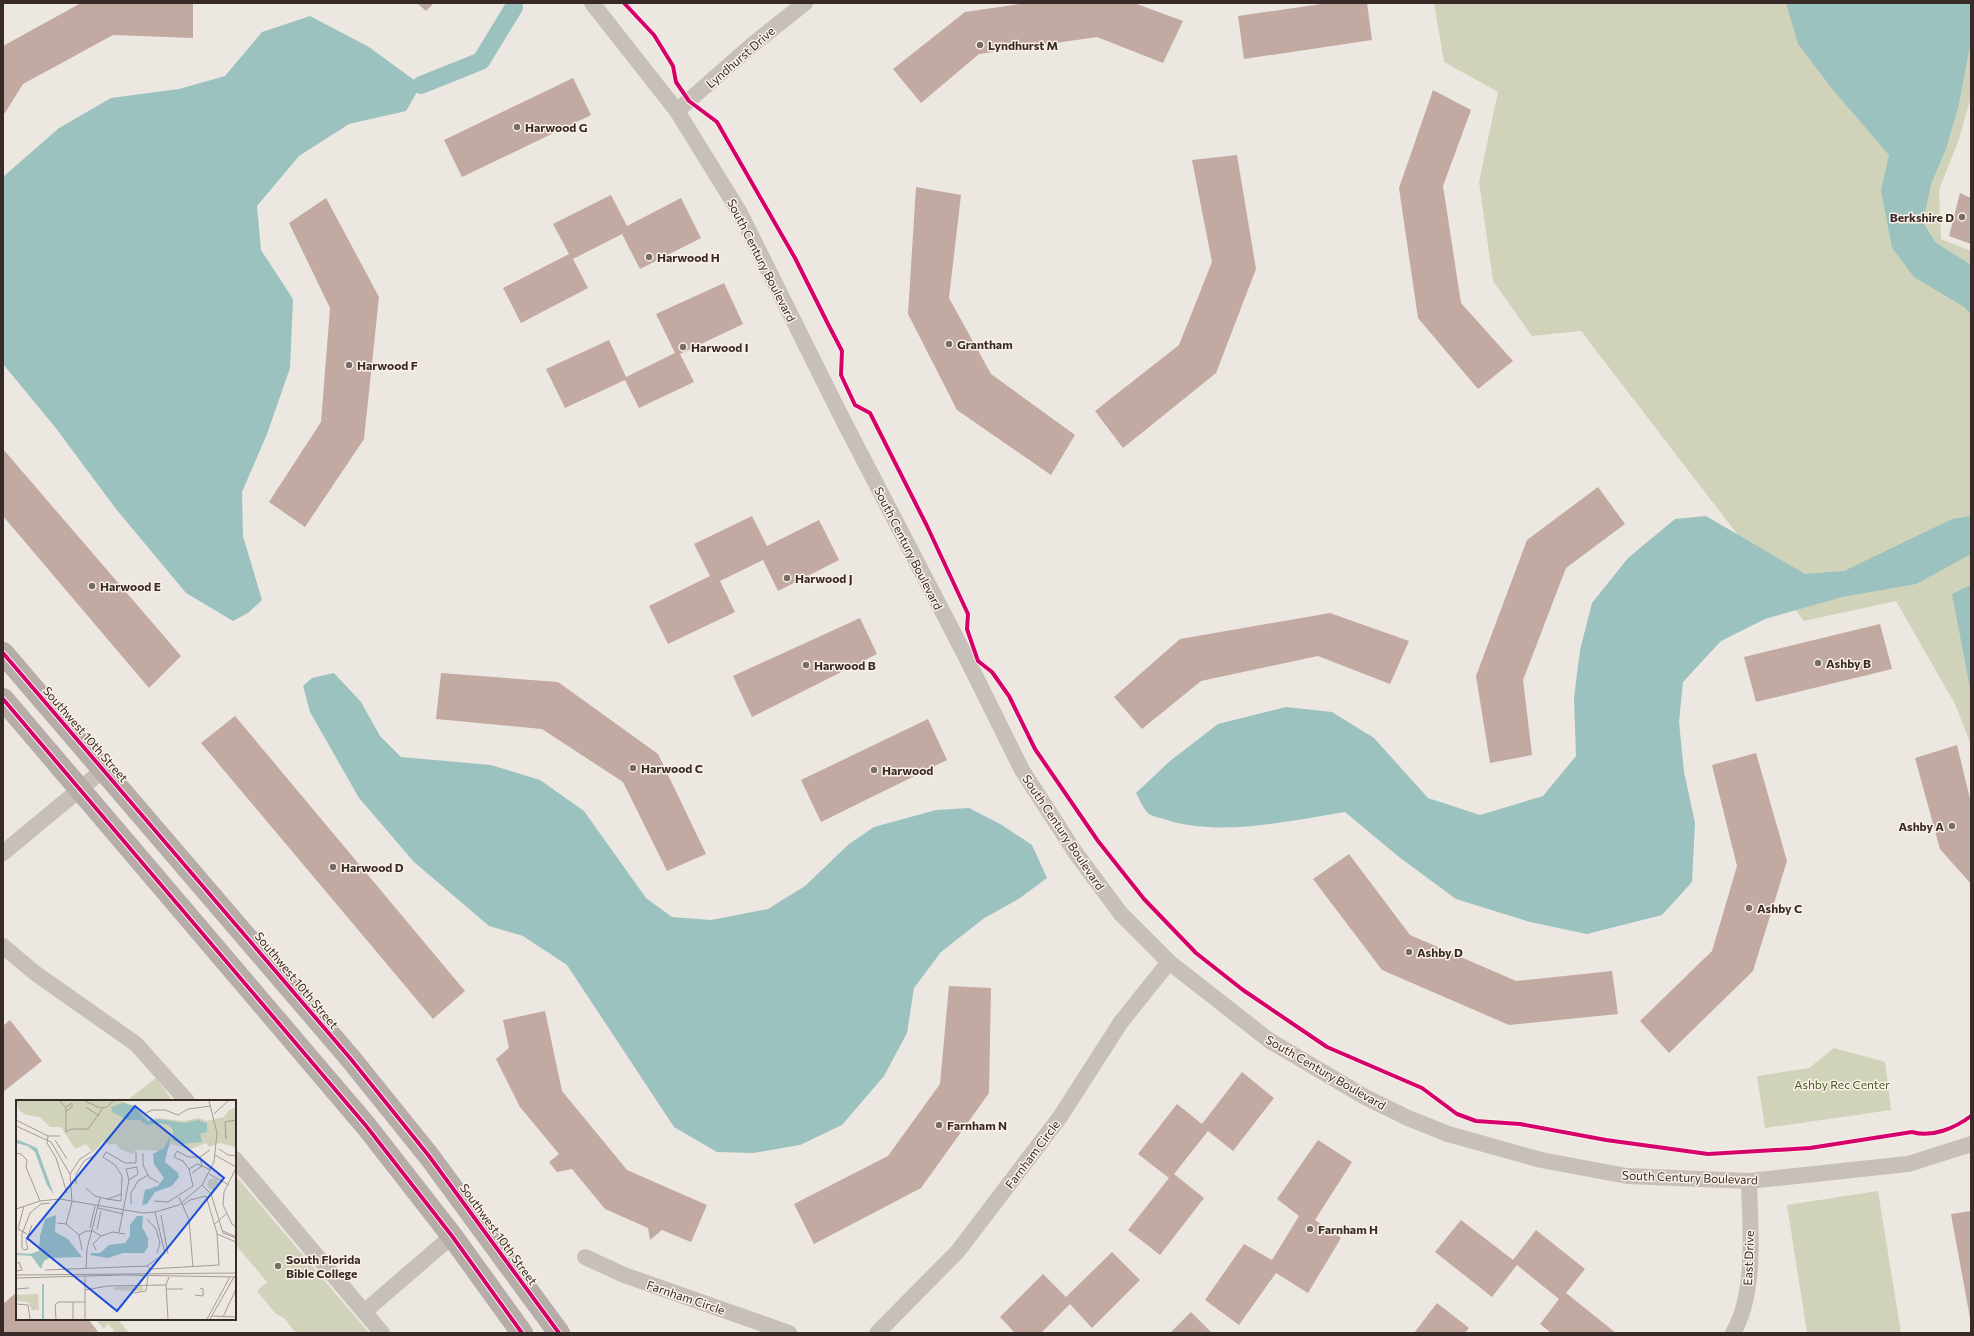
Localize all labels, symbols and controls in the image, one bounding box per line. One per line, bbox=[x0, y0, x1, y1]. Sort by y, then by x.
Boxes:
street label: Lyndhurst Drive bbox=[703, 23, 777, 91]
place label: Lyndhurst M bbox=[988, 38, 1058, 52]
marker: Lyndhurst M bbox=[975, 40, 985, 50]
place label: Harwood G bbox=[525, 120, 588, 134]
marker: Harwood G bbox=[512, 122, 522, 132]
street label: South Century Boulevard bbox=[725, 196, 799, 324]
place label: Berkshire D bbox=[1890, 210, 1954, 224]
marker: Berkshire D bbox=[1957, 212, 1967, 222]
place label: Harwood H bbox=[657, 250, 720, 264]
marker: Harwood H bbox=[644, 252, 654, 262]
place label: Grantham bbox=[957, 337, 1013, 351]
marker: Grantham bbox=[944, 339, 954, 349]
place label: Harwood I bbox=[691, 340, 748, 354]
marker: Harwood I bbox=[678, 342, 688, 352]
place label: Harwood F bbox=[357, 358, 418, 372]
marker: Harwood F bbox=[344, 360, 354, 370]
street label: South Century Boulevard bbox=[872, 484, 946, 612]
place label: Harwood J bbox=[795, 571, 852, 586]
marker: Harwood J bbox=[782, 573, 792, 583]
place label: Harwood E bbox=[100, 579, 161, 593]
marker: Harwood E bbox=[87, 581, 97, 591]
place label: Ashby B bbox=[1826, 656, 1871, 670]
place label: Harwood B bbox=[814, 658, 876, 672]
marker: Ashby B bbox=[1813, 658, 1823, 668]
marker: Harwood B bbox=[801, 660, 811, 670]
street label: Southwest 10th Street bbox=[41, 683, 131, 785]
place label: Harwood C bbox=[641, 761, 703, 775]
marker: Harwood C bbox=[628, 763, 638, 773]
place label: Harwood bbox=[882, 763, 933, 777]
marker: Harwood bbox=[869, 765, 879, 775]
street label: South Century Boulevard bbox=[1020, 772, 1108, 892]
place label: Ashby A bbox=[1898, 819, 1944, 833]
marker: Ashby A bbox=[1947, 821, 1957, 831]
place label: Harwood D bbox=[341, 860, 404, 874]
marker: Harwood D bbox=[328, 862, 338, 872]
place label: Ashby C bbox=[1757, 901, 1802, 915]
marker: Ashby C bbox=[1744, 903, 1754, 913]
street label: Southwest 10th Street bbox=[252, 929, 342, 1031]
place label: Ashby D bbox=[1417, 945, 1463, 959]
marker: Ashby D bbox=[1404, 947, 1414, 957]
street label: South Century Boulevard bbox=[1264, 1032, 1388, 1112]
park label: Ashby Rec Center bbox=[1794, 1077, 1890, 1091]
inset map bbox=[16, 1100, 236, 1320]
street label: Farnham Circle bbox=[1002, 1117, 1062, 1191]
place label: Farnham N bbox=[947, 1118, 1007, 1132]
marker: Farnham N bbox=[934, 1120, 944, 1130]
street label: South Century Boulevard bbox=[1622, 1168, 1758, 1186]
street label: Southwest 10th Street bbox=[458, 1181, 541, 1287]
place label: Farnham H bbox=[1318, 1222, 1378, 1236]
marker: Farnham H bbox=[1305, 1224, 1315, 1234]
street label: East Drive bbox=[1740, 1230, 1756, 1286]
place label: South Florida Bible College bbox=[286, 1252, 361, 1280]
marker: South Florida Bible College bbox=[273, 1261, 283, 1271]
street label: Farnham Circle bbox=[645, 1277, 727, 1317]

